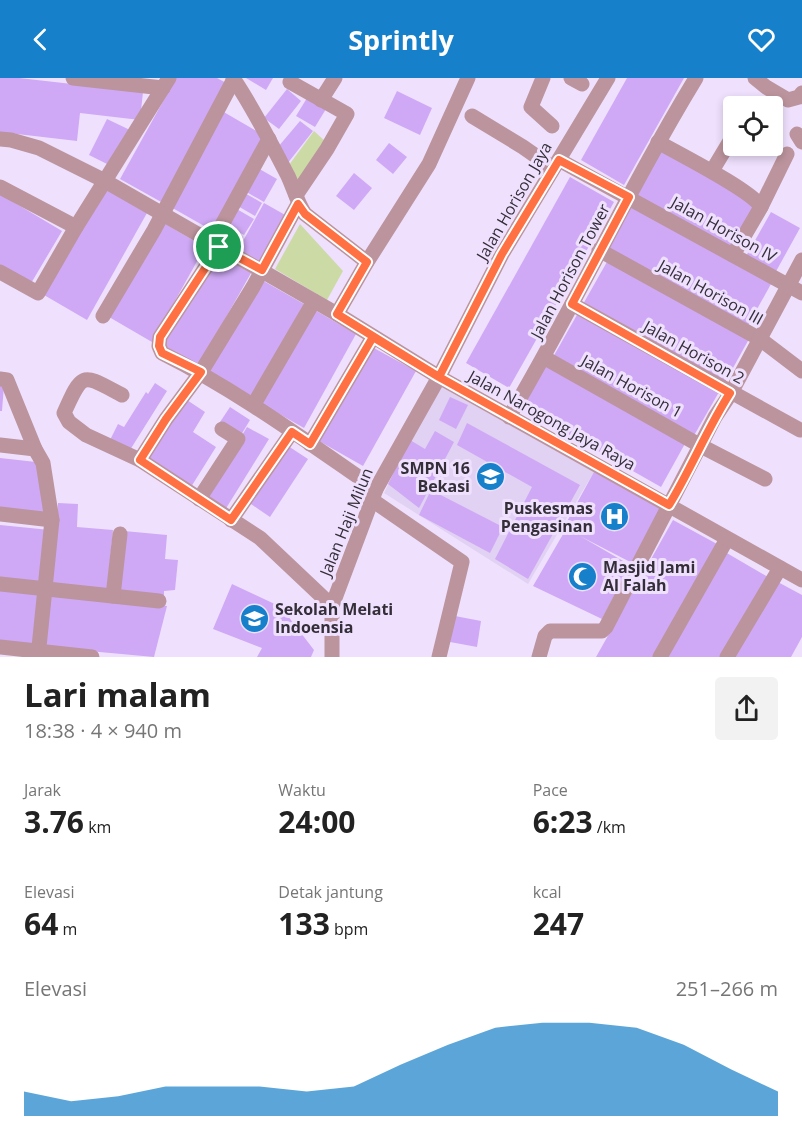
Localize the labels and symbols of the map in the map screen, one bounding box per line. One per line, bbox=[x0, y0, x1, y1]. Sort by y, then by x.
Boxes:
street label: Jalan Horison Jaya bbox=[470, 138, 557, 266]
street label: Jalan Horison IV bbox=[666, 190, 781, 267]
street label: Jalan Horison Tower bbox=[524, 199, 615, 344]
pin bbox=[193, 221, 244, 272]
street label: Jalan Horison III bbox=[653, 253, 767, 330]
street label: Jalan Horison 2 bbox=[638, 314, 749, 389]
street label: Jalan Horison 1 bbox=[576, 348, 687, 423]
street label: Jalan Narogong Jaya Raya bbox=[463, 364, 640, 475]
place label: SMPN 16 Bekasi bbox=[401, 457, 470, 497]
school or university icon: SMPN 16 Bekasi bbox=[475, 461, 507, 493]
street label: Jalan Haji Milun bbox=[313, 465, 378, 581]
place label: Puskesmas Pengasinan bbox=[501, 497, 593, 537]
hospital icon: Puskesmas Pengasinan bbox=[598, 501, 630, 533]
place label: Masjid Jami Al Falah bbox=[603, 556, 695, 596]
mosque icon: Masjid Jami Al Falah bbox=[566, 560, 598, 592]
place label: Sekolah Melati Indoensia bbox=[275, 598, 393, 638]
school or university icon: Sekolah Melati Indoensia bbox=[238, 602, 270, 634]

